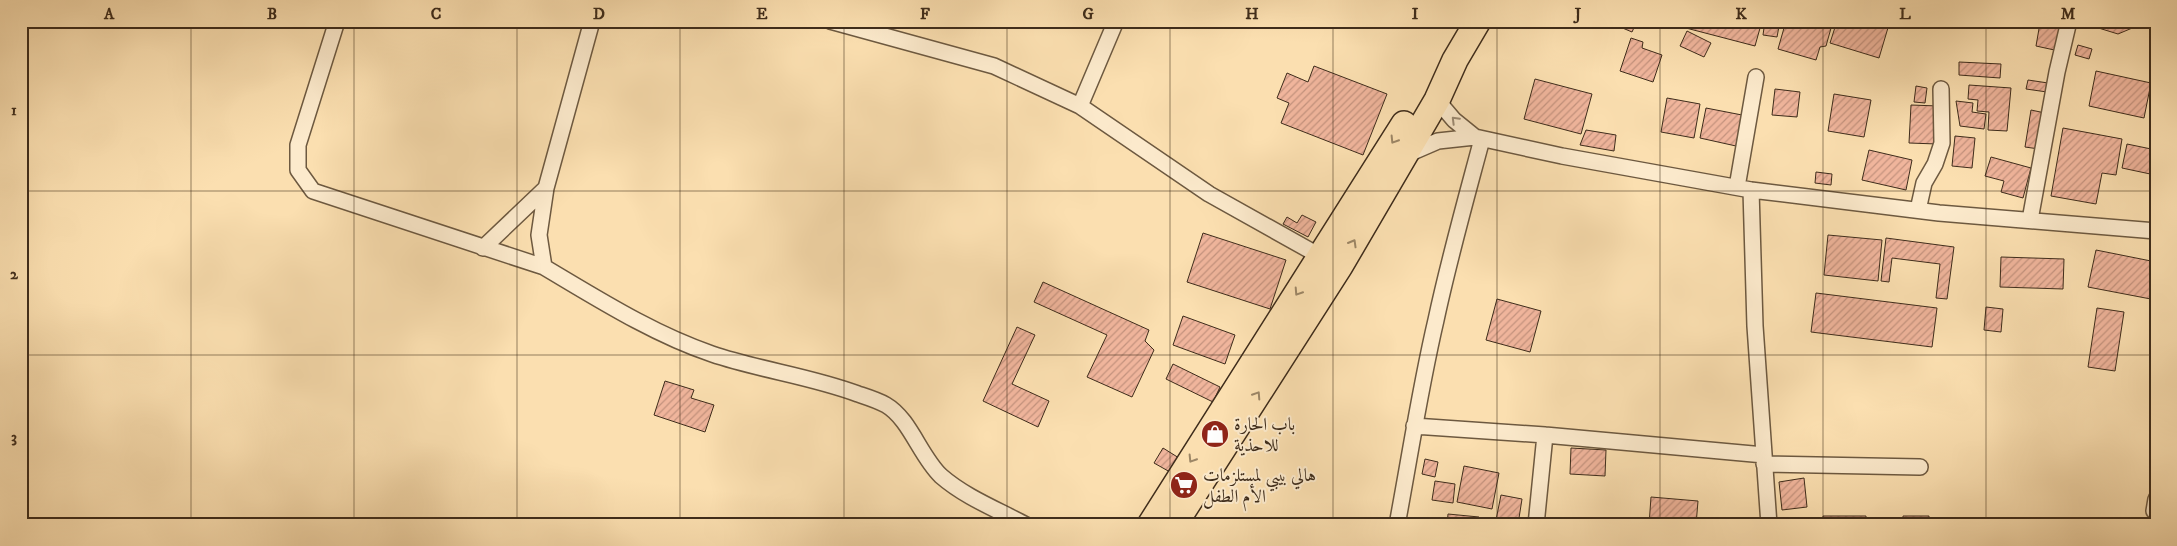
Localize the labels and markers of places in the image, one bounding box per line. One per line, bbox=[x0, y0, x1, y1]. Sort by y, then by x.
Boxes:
place label: باب الحارة للاحذية bbox=[1234, 414, 1295, 457]
shop icon: باب الحارة للاحذية bbox=[1200, 419, 1230, 449]
place label: هالي بيبي لمستلزمات الأم الطفل bbox=[1203, 465, 1316, 512]
supermarket icon: هالي بيبي لمستلزمات الأم الطفل bbox=[1169, 470, 1199, 500]

